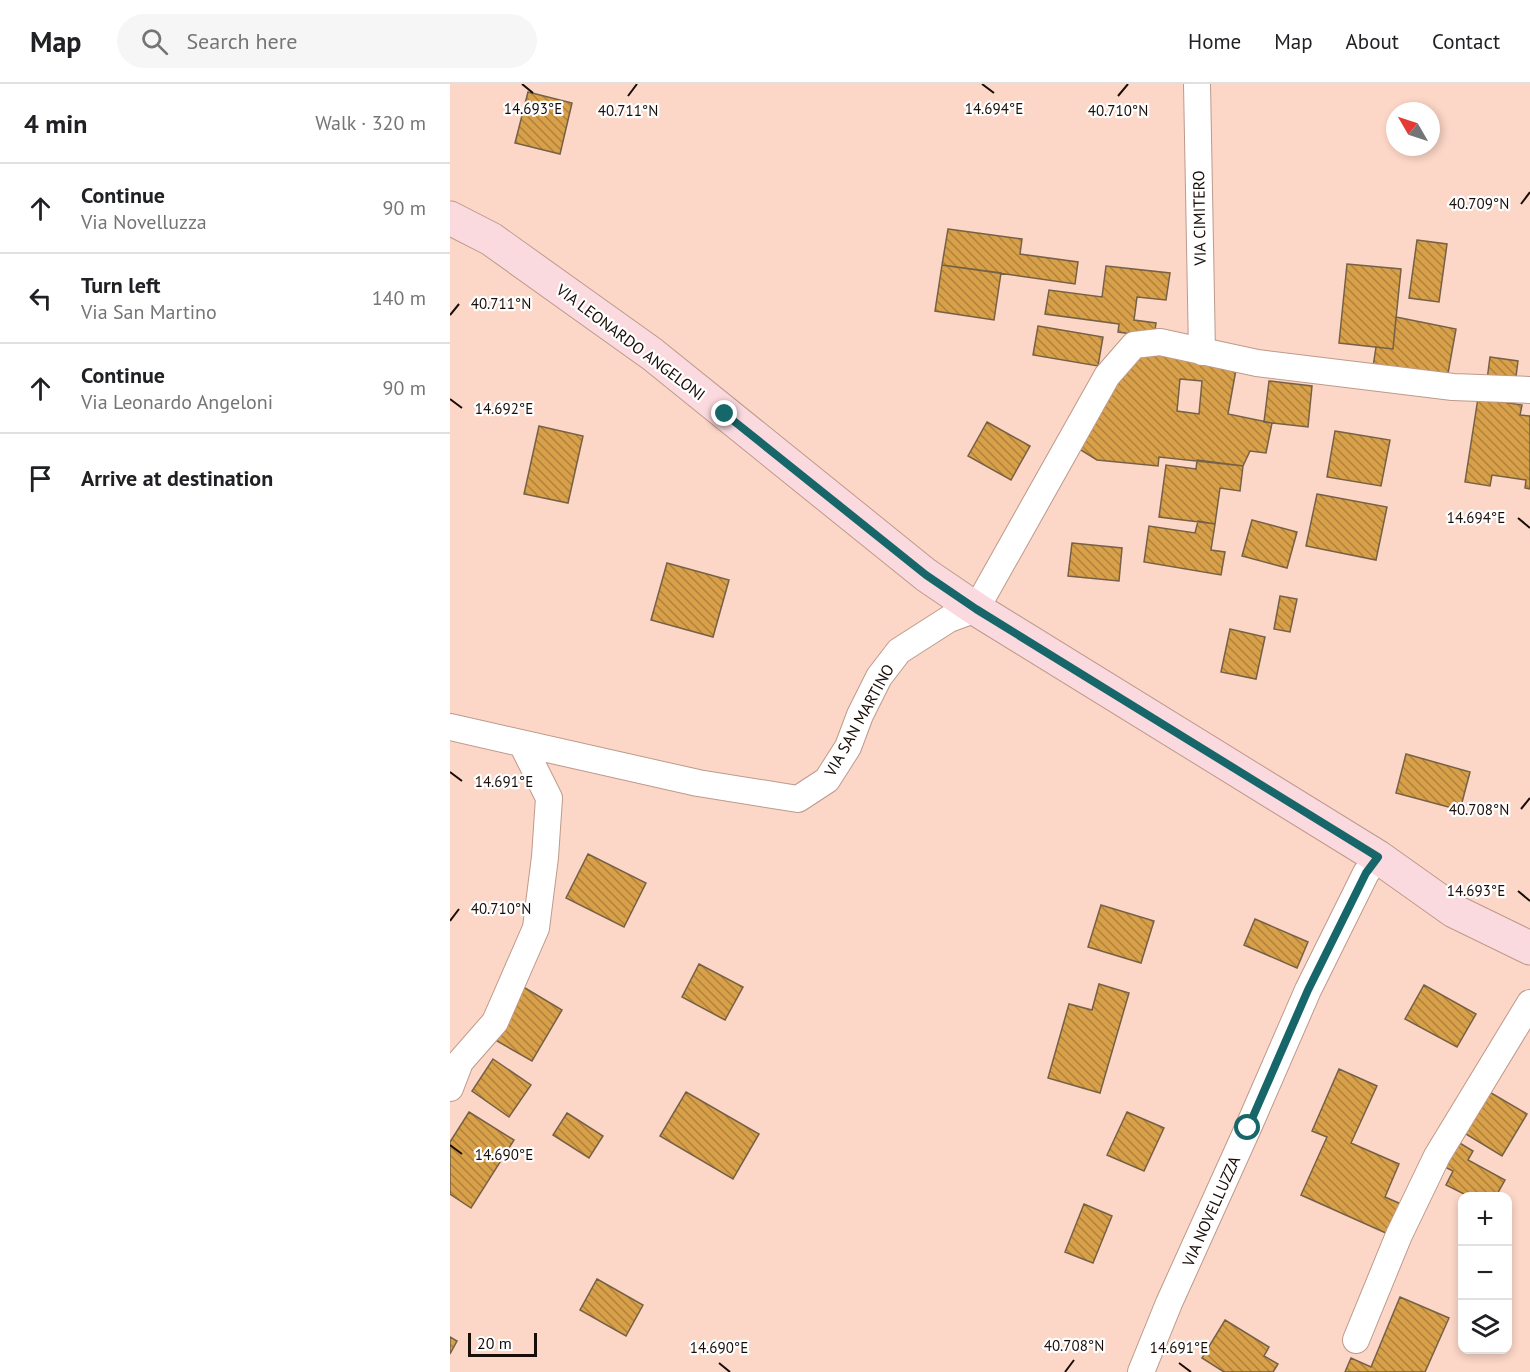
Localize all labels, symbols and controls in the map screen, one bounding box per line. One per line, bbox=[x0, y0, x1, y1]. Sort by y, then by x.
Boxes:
search box bbox=[117, 14, 537, 68]
text: Map bbox=[30, 23, 81, 60]
icon: search bbox=[138, 25, 171, 58]
text: Search here bbox=[186, 27, 297, 55]
text: Home bbox=[1188, 28, 1241, 55]
text: Map bbox=[1274, 28, 1313, 55]
text: About bbox=[1346, 28, 1399, 55]
text: Contact bbox=[1432, 28, 1500, 55]
text: 14.693°E bbox=[504, 99, 562, 118]
text: 14.694°E bbox=[965, 99, 1023, 118]
text: 40.711°N bbox=[598, 101, 658, 120]
text: 40.710°N bbox=[1088, 101, 1148, 120]
north arrow bbox=[1386, 102, 1440, 156]
text: 4 min bbox=[24, 107, 87, 140]
text: Walk · 320 m bbox=[315, 110, 426, 136]
street label: VIA CIMITERO bbox=[1188, 170, 1210, 267]
text: Continue bbox=[81, 181, 165, 209]
icon: ahead bbox=[24, 192, 57, 225]
text: 40.709°N bbox=[1449, 194, 1509, 213]
text: 90 m bbox=[383, 195, 426, 221]
text: Via Novelluzza bbox=[81, 209, 207, 235]
text: Turn left bbox=[81, 271, 161, 299]
street label: VIA LEONARDO ANGELONI bbox=[552, 279, 709, 405]
icon: left bbox=[24, 282, 57, 315]
text: 140 m bbox=[372, 285, 426, 311]
text: 40.711°N bbox=[471, 294, 531, 313]
text: Via San Martino bbox=[81, 299, 217, 325]
text: Continue bbox=[81, 361, 165, 389]
icon: ahead bbox=[24, 372, 57, 405]
text: 90 m bbox=[383, 375, 426, 401]
text: Via Leonardo Angeloni bbox=[81, 389, 273, 415]
text: 14.692°E bbox=[475, 399, 533, 418]
route end bbox=[711, 400, 737, 426]
icon: arrive bbox=[24, 462, 57, 495]
text: Arrive at destination bbox=[81, 464, 273, 492]
text: 14.694°E bbox=[1447, 508, 1505, 527]
street label: VIA SAN MARTINO bbox=[819, 660, 898, 781]
text: 14.691°E bbox=[475, 772, 533, 791]
text: 40.708°N bbox=[1449, 800, 1509, 819]
text: 14.693°E bbox=[1447, 881, 1505, 900]
text: 40.710°N bbox=[471, 899, 531, 918]
route start bbox=[1234, 1114, 1260, 1140]
text: 14.690°E bbox=[475, 1145, 533, 1164]
street label: VIA NOVELLUZZA bbox=[1177, 1152, 1245, 1270]
map controls bbox=[1458, 1192, 1512, 1354]
button: + bbox=[1458, 1192, 1512, 1246]
button: − bbox=[1458, 1246, 1512, 1300]
button: layers bbox=[1458, 1300, 1512, 1354]
scale bar bbox=[468, 1330, 537, 1358]
text: 20 m bbox=[477, 1333, 512, 1353]
text: 40.708°N bbox=[1044, 1336, 1104, 1355]
text: 14.690°E bbox=[690, 1338, 748, 1357]
text: 14.691°E bbox=[1150, 1338, 1208, 1357]

